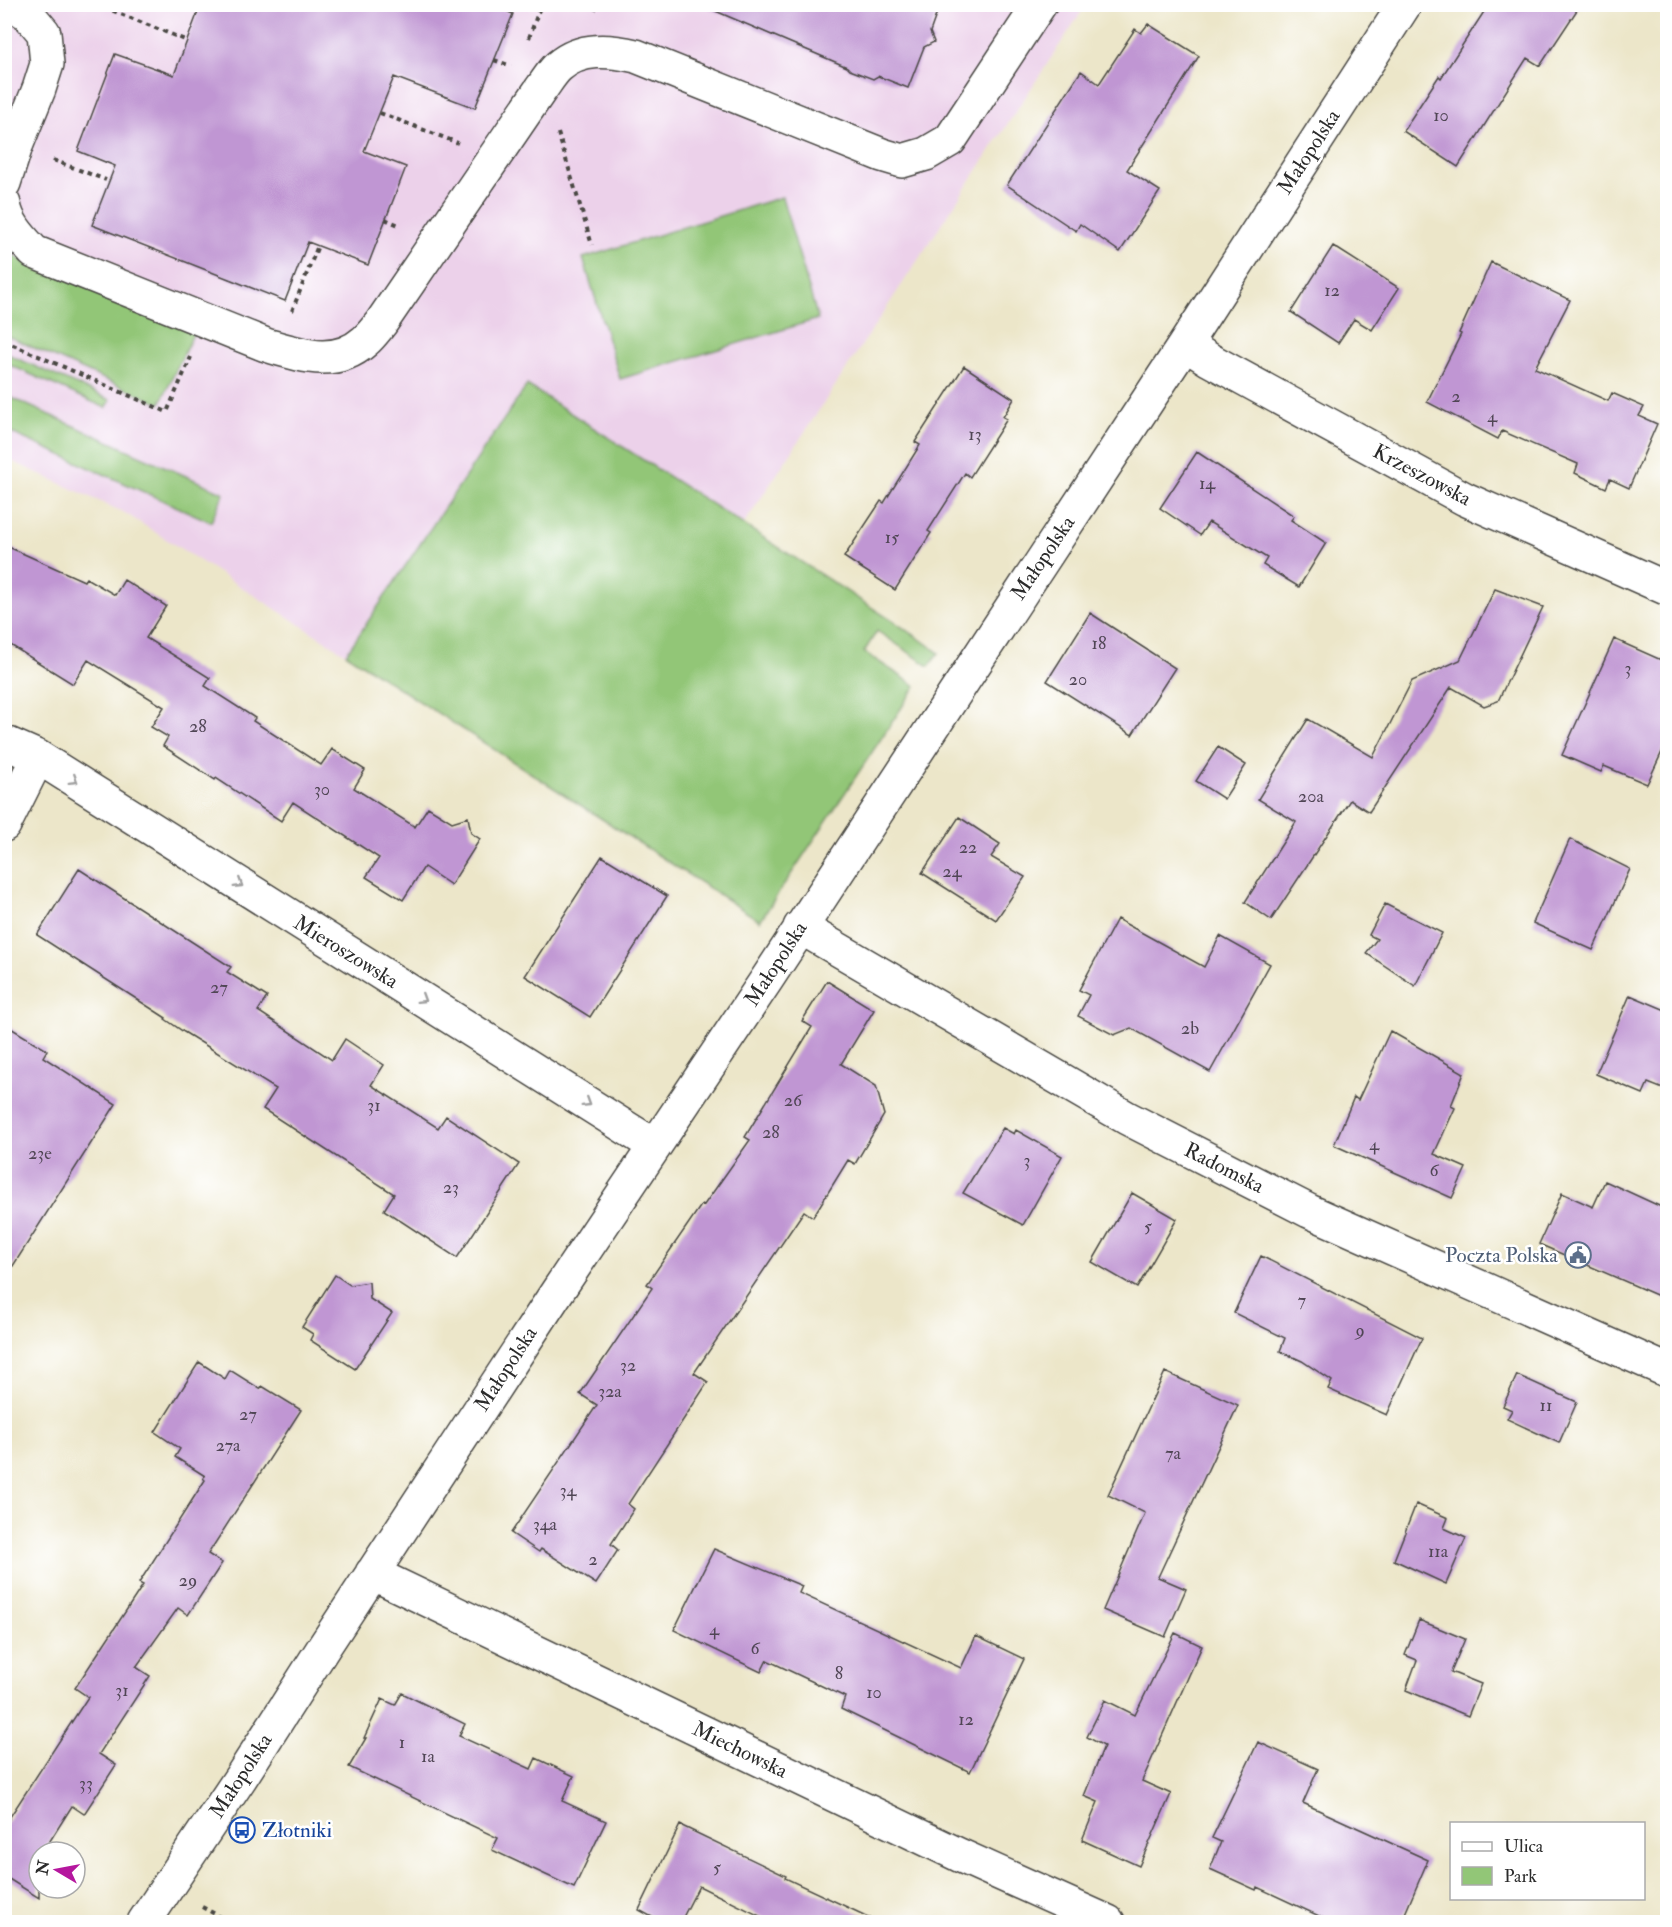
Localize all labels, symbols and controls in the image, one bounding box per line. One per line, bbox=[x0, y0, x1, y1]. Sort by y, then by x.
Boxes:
street label: Małopolska bbox=[1272, 104, 1347, 200]
house number: 10 bbox=[1433, 104, 1449, 127]
house number: 12 bbox=[1324, 279, 1340, 302]
house number: 2 bbox=[1451, 385, 1461, 408]
house number: 4 bbox=[1487, 405, 1498, 428]
house number: 13 bbox=[968, 423, 982, 446]
street label: Krzeszowska bbox=[1368, 438, 1476, 512]
house number: 14 bbox=[1199, 472, 1216, 495]
street label: Małopolska bbox=[1005, 510, 1081, 605]
house number: 15 bbox=[885, 526, 899, 549]
house number: 18 bbox=[1092, 632, 1106, 655]
house number: 3 bbox=[1625, 657, 1631, 680]
house number: 20 bbox=[1069, 668, 1087, 691]
house number: 28 bbox=[189, 715, 207, 738]
one-way arrow bbox=[68, 773, 78, 785]
house number: 30 bbox=[314, 778, 330, 801]
house number: 20a bbox=[1298, 785, 1324, 808]
house number: 22 bbox=[959, 836, 977, 859]
house number: 24 bbox=[943, 860, 963, 883]
one-way arrow bbox=[233, 877, 243, 889]
street label: Mieroszowska bbox=[289, 909, 404, 995]
street label: Małopolska bbox=[739, 916, 814, 1012]
house number: 27 bbox=[210, 976, 228, 999]
one-way arrow bbox=[416, 992, 426, 1004]
house number: 2b bbox=[1181, 1017, 1199, 1040]
house number: 26 bbox=[784, 1089, 803, 1112]
house number: 31 bbox=[367, 1094, 381, 1117]
one-way arrow bbox=[581, 1096, 591, 1108]
house number: 28 bbox=[762, 1121, 780, 1144]
house number: 4 bbox=[1369, 1133, 1380, 1156]
street label: Radomska bbox=[1180, 1136, 1269, 1200]
house number: 23e bbox=[28, 1142, 52, 1165]
house number: 3 bbox=[1024, 1149, 1030, 1172]
house number: 6 bbox=[1429, 1159, 1439, 1182]
house number: 23 bbox=[443, 1176, 459, 1199]
house number: 5 bbox=[1144, 1215, 1152, 1238]
public building icon: Poczta Polska bbox=[1563, 1240, 1593, 1270]
place label: Poczta Polska bbox=[1445, 1242, 1558, 1269]
house number: 7 bbox=[1298, 1289, 1306, 1312]
house number: 9 bbox=[1353, 1319, 1365, 1342]
street label: Małopolska bbox=[469, 1321, 544, 1417]
house number: 32 bbox=[620, 1354, 636, 1377]
house number: 32a bbox=[598, 1380, 622, 1403]
house number: 11 bbox=[1540, 1394, 1552, 1417]
house number: 27 bbox=[239, 1403, 257, 1426]
house number: 27a bbox=[216, 1434, 241, 1457]
house number: 7a bbox=[1165, 1442, 1181, 1465]
house number: 34 bbox=[560, 1479, 578, 1502]
house number: 34a bbox=[533, 1513, 558, 1536]
house number: 11a bbox=[1428, 1540, 1449, 1563]
house number: 2 bbox=[588, 1548, 598, 1571]
house number: 29 bbox=[179, 1569, 197, 1592]
house number: 4 bbox=[709, 1618, 720, 1641]
house number: 6 bbox=[750, 1637, 760, 1660]
house number: 8 bbox=[835, 1662, 843, 1685]
house number: 31 bbox=[115, 1679, 129, 1702]
house number: 10 bbox=[866, 1681, 882, 1704]
house number: 12 bbox=[958, 1708, 974, 1731]
street label: Miechowska bbox=[688, 1715, 792, 1785]
street label: Małopolska bbox=[204, 1728, 279, 1824]
house number: 1 bbox=[399, 1731, 405, 1754]
house number: 1a bbox=[421, 1745, 436, 1768]
house number: 33 bbox=[79, 1772, 93, 1795]
bus stop icon: Złotniki bbox=[227, 1815, 257, 1845]
place label: Złotniki bbox=[262, 1817, 332, 1844]
legend bbox=[1450, 1822, 1645, 1900]
text: Ulica bbox=[1504, 1835, 1544, 1858]
north arrow bbox=[27, 1840, 87, 1900]
house number: 5 bbox=[713, 1856, 721, 1879]
text: N bbox=[32, 1858, 54, 1877]
text: Park bbox=[1504, 1865, 1537, 1888]

